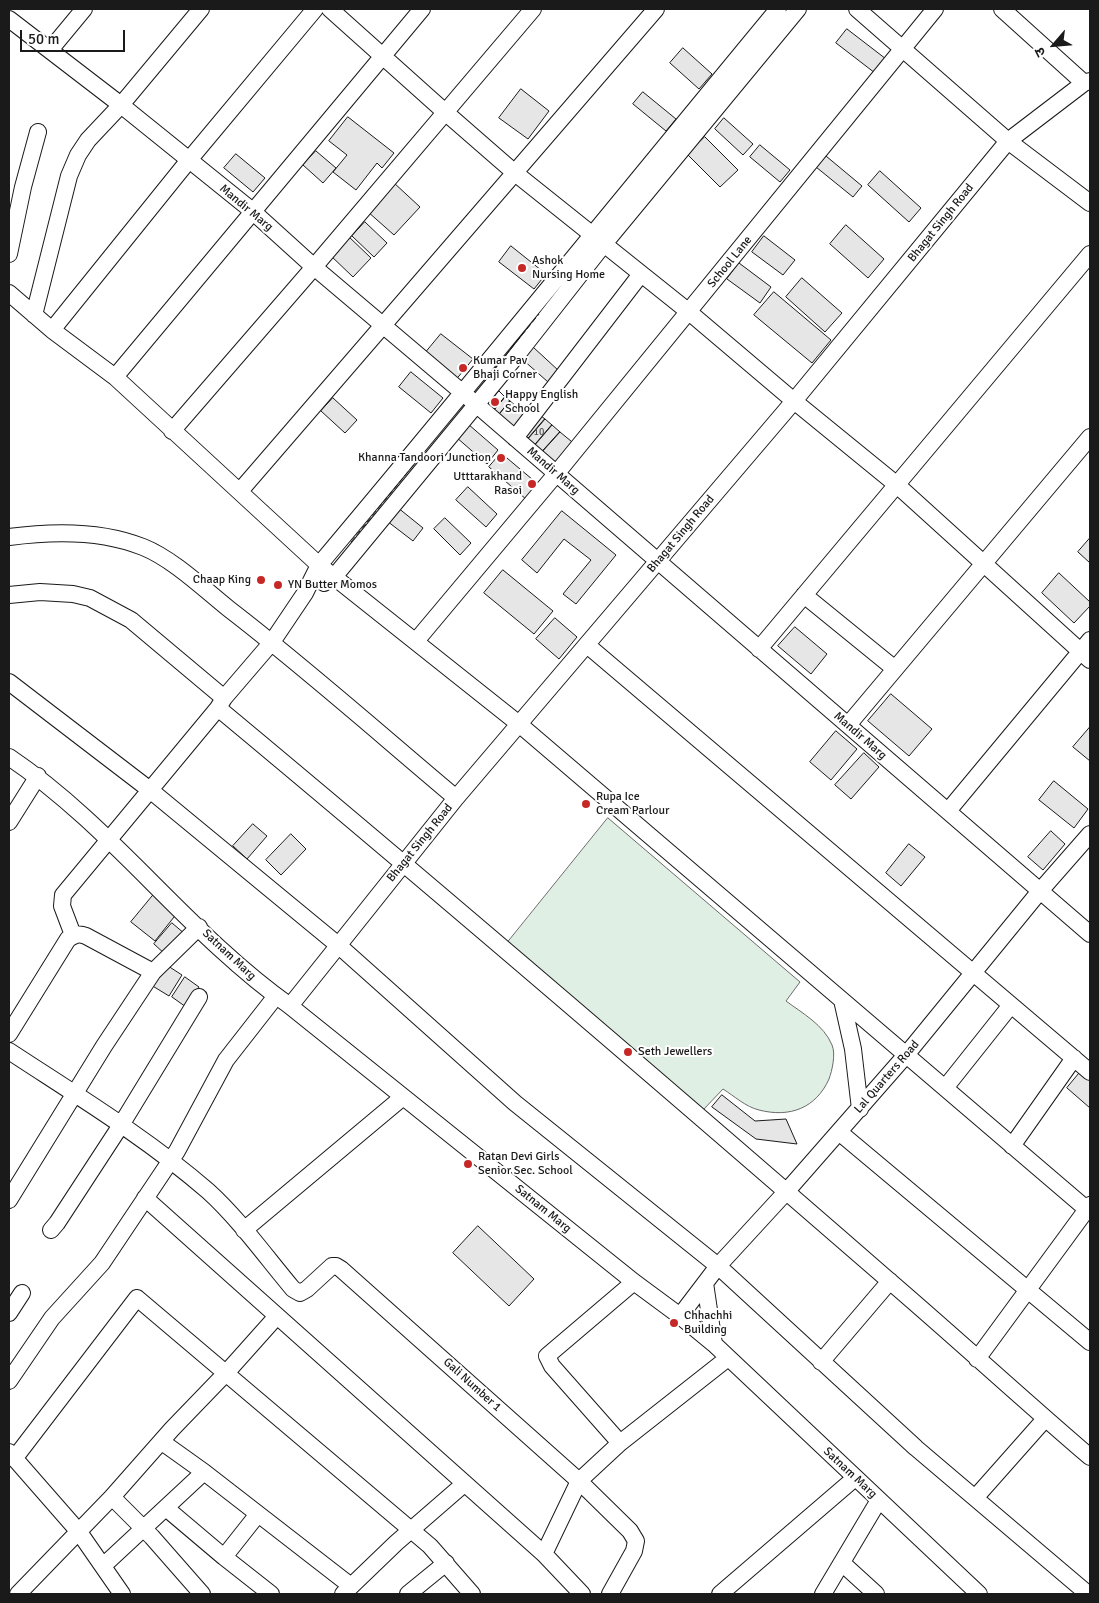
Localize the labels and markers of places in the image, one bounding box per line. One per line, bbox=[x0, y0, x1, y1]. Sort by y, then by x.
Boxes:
place label: Ashok Nursing Home bbox=[532, 254, 605, 282]
marker: Ashok Nursing Home bbox=[516, 262, 528, 274]
place label: Kumar Pav Bhaji Corner bbox=[473, 354, 537, 382]
marker: Kumar Pav Bhaji Corner bbox=[457, 362, 469, 374]
place label: Happy English School bbox=[505, 388, 578, 416]
marker: Happy English School bbox=[489, 396, 501, 408]
place label: Khanna Tandoori Junction bbox=[358, 451, 491, 465]
marker: Khanna Tandoori Junction bbox=[495, 452, 507, 464]
place label: Utttarakhand Rasoi bbox=[453, 470, 522, 498]
marker: Utttarakhand Rasoi bbox=[526, 478, 538, 490]
place label: Chaap King bbox=[193, 573, 251, 587]
marker: Chaap King bbox=[255, 574, 267, 586]
place label: YN Butter Momos bbox=[288, 578, 377, 592]
marker: YN Butter Momos bbox=[272, 579, 284, 591]
place label: Rupa Ice Cream Parlour bbox=[596, 790, 669, 818]
marker: Rupa Ice Cream Parlour bbox=[580, 798, 592, 810]
place label: Seth Jewellers bbox=[638, 1045, 712, 1059]
marker: Seth Jewellers bbox=[622, 1046, 634, 1058]
place label: Ratan Devi Girls Senior Sec. School bbox=[478, 1150, 573, 1178]
marker: Ratan Devi Girls Senior Sec. School bbox=[462, 1158, 474, 1170]
place label: Chhachhi Building bbox=[684, 1309, 732, 1337]
marker: Chhachhi Building bbox=[668, 1317, 680, 1329]

